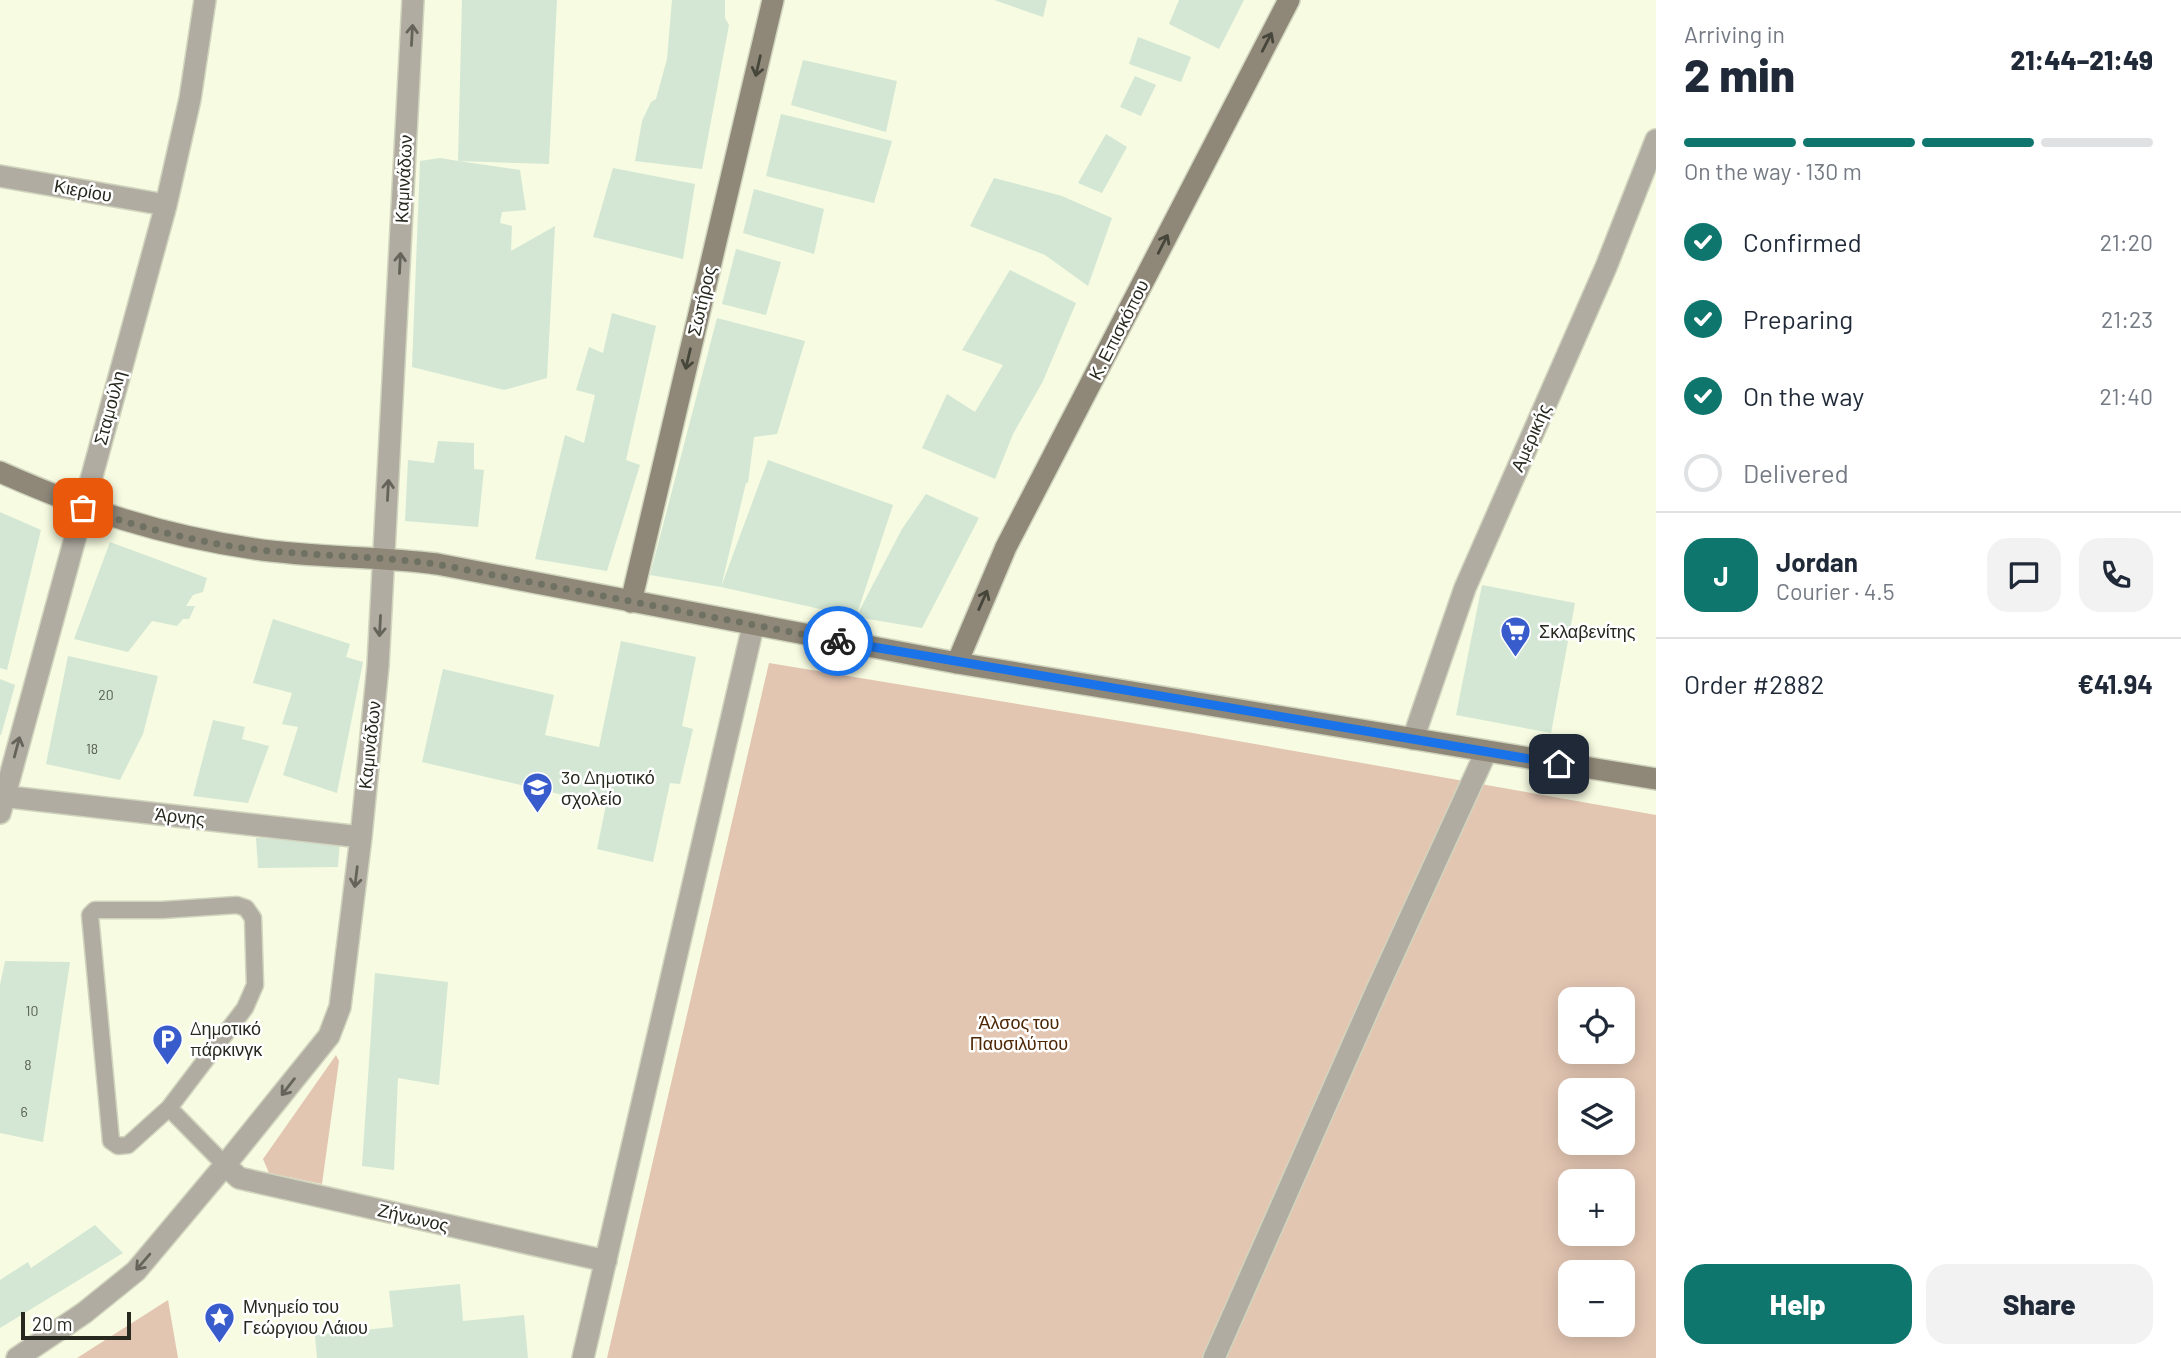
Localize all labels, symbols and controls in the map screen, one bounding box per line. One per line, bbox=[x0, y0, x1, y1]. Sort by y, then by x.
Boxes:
text: Arriving in bbox=[1684, 20, 1785, 48]
one-way arrow bbox=[405, 24, 418, 47]
one-way arrow bbox=[1261, 32, 1274, 53]
text: 21:44–21:49 bbox=[2011, 44, 2153, 75]
text: 2 min bbox=[1684, 46, 1795, 101]
one-way arrow bbox=[750, 54, 764, 77]
street label: Καμινάδων bbox=[390, 134, 416, 224]
text: On the way · 130 m bbox=[1684, 157, 1862, 185]
street label: Κιερίου bbox=[53, 174, 114, 206]
icon: check bbox=[1684, 223, 1722, 261]
text: Confirmed bbox=[1743, 226, 1862, 257]
text: 21:20 bbox=[2100, 228, 2153, 256]
one-way arrow bbox=[1156, 234, 1170, 255]
one-way arrow bbox=[393, 251, 406, 274]
street label: Σωτήρος bbox=[682, 263, 720, 338]
street label: Κ. Επισκόπου bbox=[1083, 276, 1153, 383]
icon: check bbox=[1684, 300, 1722, 338]
text: Preparing bbox=[1743, 303, 1853, 334]
text: 21:23 bbox=[2101, 305, 2153, 333]
one-way arrow bbox=[681, 347, 695, 370]
street label: Σταμούλη bbox=[89, 368, 130, 447]
icon: check bbox=[1684, 377, 1722, 415]
text: On the way bbox=[1743, 380, 1864, 411]
text: 21:40 bbox=[2099, 382, 2153, 410]
street label: Αμερικής bbox=[1505, 400, 1555, 475]
text: Delivered bbox=[1743, 457, 1849, 488]
pin bbox=[53, 478, 113, 538]
one-way arrow bbox=[381, 479, 394, 502]
icon: bag bbox=[64, 489, 102, 527]
button: chat bbox=[1987, 538, 2061, 612]
button: phone bbox=[2079, 538, 2153, 612]
text: Jordan bbox=[1776, 546, 1858, 577]
text: J bbox=[1713, 560, 1729, 591]
text: Courier · 4.5 bbox=[1776, 577, 1895, 605]
one-way arrow bbox=[977, 590, 990, 611]
courier bbox=[803, 606, 873, 676]
one-way arrow bbox=[374, 614, 387, 637]
supermarket icon: Σκλαβενίτης bbox=[1499, 615, 1533, 659]
place label: Σκλαβενίτης bbox=[1539, 620, 1636, 642]
icon: bike bbox=[819, 622, 857, 660]
text: Order #2882 bbox=[1684, 668, 1824, 699]
text: €41.94 bbox=[2078, 668, 2153, 699]
house number: 20 bbox=[98, 686, 114, 703]
street label: Καμινάδων bbox=[353, 700, 385, 790]
pin bbox=[1529, 734, 1589, 794]
one-way arrow bbox=[12, 736, 25, 758]
house number: 18 bbox=[86, 740, 98, 757]
icon: home bbox=[1540, 745, 1578, 783]
place label: 3ο Δημοτικό σχολείο bbox=[561, 766, 655, 809]
school or university icon: 3ο Δημοτικό σχολείο bbox=[521, 771, 555, 815]
street label: Άρνης bbox=[154, 802, 206, 830]
one-way arrow bbox=[349, 865, 362, 888]
map controls bbox=[1558, 987, 1635, 1337]
button: locate bbox=[1558, 987, 1635, 1064]
house number: 10 bbox=[26, 1002, 38, 1019]
park label: Άλσος του Παυσιλύπου bbox=[970, 1011, 1068, 1054]
place label: Δημοτικό πάρκινγκ bbox=[190, 1017, 263, 1060]
parking icon: Δημοτικό πάρκινγκ bbox=[150, 1022, 184, 1066]
house number: 8 bbox=[24, 1056, 32, 1073]
one-way arrow bbox=[281, 1078, 296, 1096]
button: layers bbox=[1558, 1078, 1635, 1155]
house number: 6 bbox=[20, 1103, 28, 1120]
button: + bbox=[1558, 1169, 1635, 1246]
street label: Ζήνωνος bbox=[376, 1198, 451, 1236]
one-way arrow bbox=[135, 1253, 151, 1271]
button: − bbox=[1558, 1260, 1635, 1337]
button: Help bbox=[1684, 1264, 1912, 1344]
button: Share bbox=[1926, 1264, 2153, 1344]
place label: Μνημείο του Γεώργιου Λάιου bbox=[243, 1295, 368, 1338]
place icon: Μνημείο του Γεώργιου Λάιου bbox=[203, 1300, 237, 1344]
scale bar bbox=[21, 1309, 131, 1341]
text: 20 m bbox=[32, 1312, 72, 1335]

